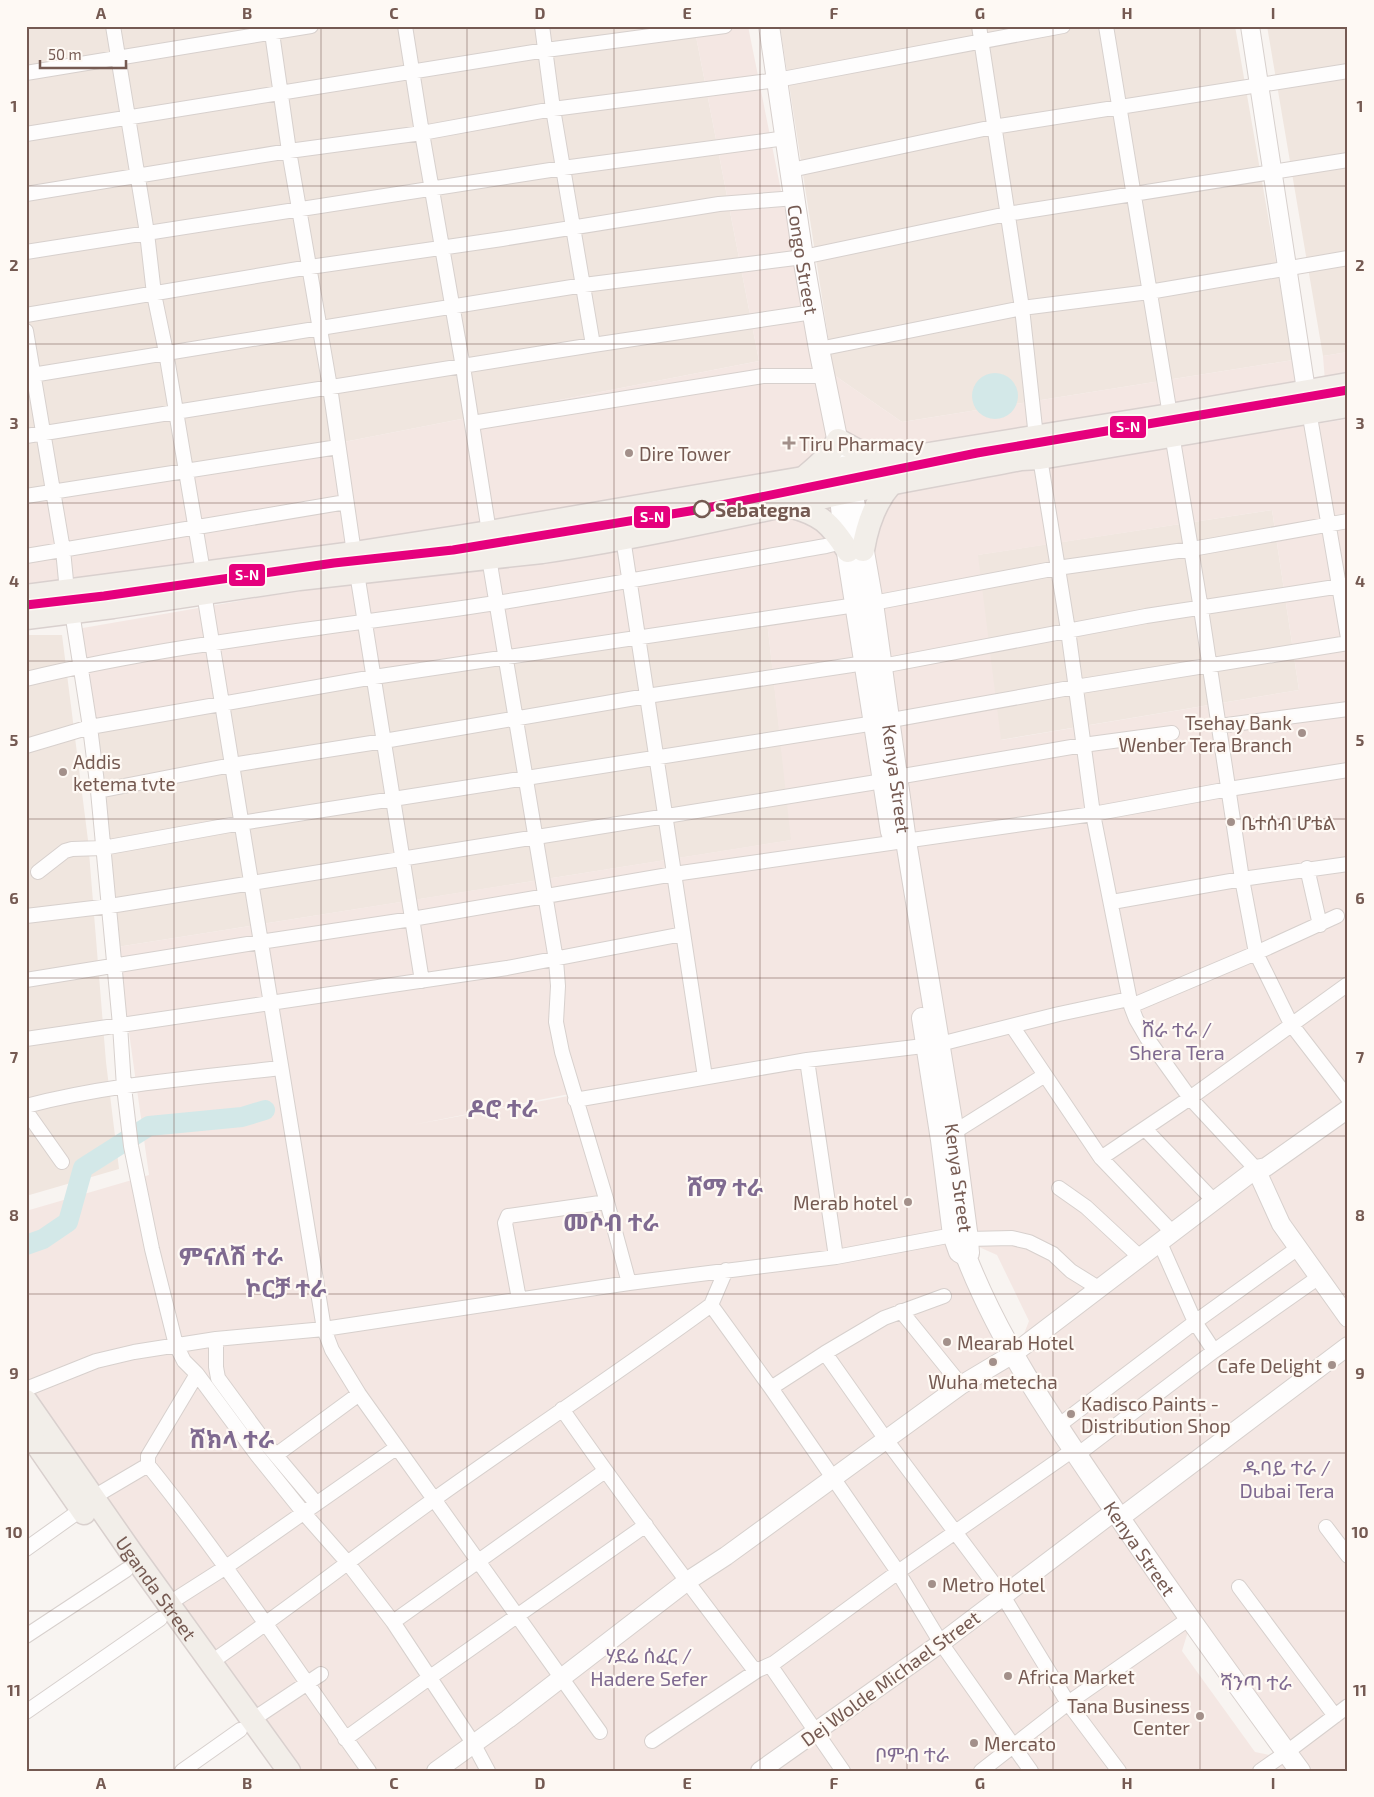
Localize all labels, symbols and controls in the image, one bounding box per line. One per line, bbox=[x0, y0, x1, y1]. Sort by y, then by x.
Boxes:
text: A bbox=[96, 3, 107, 22]
text: B bbox=[242, 3, 252, 22]
text: C bbox=[389, 3, 399, 22]
text: D bbox=[535, 3, 546, 22]
text: E bbox=[682, 3, 692, 22]
text: F bbox=[830, 3, 839, 22]
text: G bbox=[975, 3, 985, 22]
text: H bbox=[1121, 3, 1133, 22]
text: I bbox=[1271, 3, 1275, 22]
scale bar bbox=[40, 38, 126, 70]
text: 50 m bbox=[48, 45, 82, 63]
text: 1 bbox=[11, 96, 17, 115]
text: 1 bbox=[1357, 96, 1363, 115]
street label: Congo Street bbox=[784, 203, 824, 316]
text: 2 bbox=[9, 255, 19, 274]
text: 2 bbox=[1355, 255, 1365, 274]
text: 3 bbox=[9, 413, 19, 432]
text: 3 bbox=[1355, 413, 1365, 432]
line badge: S-N bbox=[1109, 415, 1147, 439]
text: S-N bbox=[1116, 418, 1140, 435]
place label: Tiru Pharmacy bbox=[799, 432, 924, 455]
marker: Tiru Pharmacy bbox=[783, 437, 795, 449]
place label: Dire Tower bbox=[639, 442, 731, 465]
marker: Dire Tower bbox=[623, 447, 635, 459]
place label: Sebategna bbox=[715, 498, 811, 521]
marker: Sebategna bbox=[693, 500, 711, 518]
line badge: S-N bbox=[633, 505, 671, 529]
text: S-N bbox=[640, 508, 664, 525]
line badge: S-N bbox=[228, 563, 266, 587]
text: S-N bbox=[235, 566, 259, 583]
text: 4 bbox=[9, 571, 19, 590]
text: 4 bbox=[1355, 571, 1365, 590]
place label: Tsehay Bank Wenber Tera Branch bbox=[1118, 711, 1292, 756]
street label: Kenya Street bbox=[878, 723, 916, 834]
marker: Tsehay Bank Wenber Tera Branch bbox=[1296, 727, 1308, 739]
text: 5 bbox=[10, 730, 19, 749]
text: 5 bbox=[1356, 730, 1365, 749]
place label: Addis ketema tvte bbox=[73, 750, 176, 795]
marker: Addis ketema tvte bbox=[57, 766, 69, 778]
place label: ቤተሰብ ሆቴል bbox=[1241, 811, 1336, 834]
marker: ቤተሰብ ሆቴል bbox=[1225, 816, 1237, 828]
text: 6 bbox=[9, 888, 19, 907]
text: 6 bbox=[1355, 888, 1365, 907]
district label: ሸራ ተራ / Shera Tera bbox=[1129, 1017, 1225, 1064]
text: 7 bbox=[10, 1047, 19, 1066]
text: 7 bbox=[1356, 1047, 1365, 1066]
district label: ዶሮ ተራ bbox=[468, 1093, 539, 1122]
street label: Kenya Street bbox=[941, 1121, 978, 1234]
district label: ሸማ ተራ bbox=[687, 1172, 764, 1201]
place label: Merab hotel bbox=[793, 1191, 898, 1214]
marker: Merab hotel bbox=[902, 1196, 914, 1208]
text: 8 bbox=[9, 1205, 19, 1224]
text: 8 bbox=[1355, 1205, 1365, 1224]
district label: መሶብ ተራ bbox=[563, 1207, 659, 1236]
district label: ምናለሽ ተራ bbox=[179, 1241, 284, 1270]
district label: ኮርቻ ተራ bbox=[246, 1273, 327, 1302]
place label: Mearab Hotel bbox=[957, 1331, 1074, 1354]
marker: Mearab Hotel bbox=[941, 1336, 953, 1348]
place label: Cafe Delight bbox=[1217, 1354, 1322, 1377]
marker: Wuha metecha bbox=[987, 1356, 999, 1368]
marker: Cafe Delight bbox=[1326, 1359, 1338, 1371]
text: 9 bbox=[9, 1363, 19, 1382]
text: 9 bbox=[1355, 1363, 1365, 1382]
place label: Wuha metecha bbox=[928, 1370, 1058, 1393]
place label: Kadisco Paints - Distribution Shop bbox=[1081, 1392, 1231, 1437]
marker: Kadisco Paints - Distribution Shop bbox=[1065, 1408, 1077, 1420]
district label: ሸክላ ተራ bbox=[190, 1424, 275, 1453]
district label: ዱባይ ተራ / Dubai Tera bbox=[1239, 1455, 1335, 1502]
street label: Kenya Street bbox=[1100, 1496, 1181, 1600]
text: 10 bbox=[5, 1522, 23, 1541]
text: 10 bbox=[1351, 1522, 1369, 1541]
street label: Uganda Street bbox=[112, 1531, 202, 1644]
place label: Metro Hotel bbox=[942, 1573, 1045, 1596]
marker: Metro Hotel bbox=[926, 1578, 938, 1590]
street label: Dej Wolde Michael Street bbox=[796, 1605, 984, 1751]
district label: ሃደሬ ሰፈር / Hadere Sefer bbox=[590, 1643, 708, 1690]
place label: Africa Market bbox=[1018, 1665, 1135, 1688]
marker: Africa Market bbox=[1002, 1670, 1014, 1682]
district label: ሻንጣ ተራ bbox=[1220, 1670, 1292, 1694]
text: 11 bbox=[7, 1680, 21, 1699]
text: 11 bbox=[1353, 1680, 1367, 1699]
place label: Tana Business Center bbox=[1067, 1694, 1190, 1739]
marker: Tana Business Center bbox=[1194, 1710, 1206, 1722]
place label: Mercato bbox=[984, 1732, 1056, 1755]
marker: Mercato bbox=[968, 1737, 980, 1749]
district label: ቦምብ ተራ bbox=[875, 1742, 949, 1766]
text: A bbox=[96, 1773, 107, 1792]
text: B bbox=[242, 1773, 252, 1792]
text: C bbox=[389, 1773, 399, 1792]
text: D bbox=[535, 1773, 546, 1792]
text: E bbox=[682, 1773, 692, 1792]
text: F bbox=[830, 1773, 839, 1792]
text: G bbox=[975, 1773, 985, 1792]
text: H bbox=[1121, 1773, 1133, 1792]
text: I bbox=[1271, 1773, 1275, 1792]

